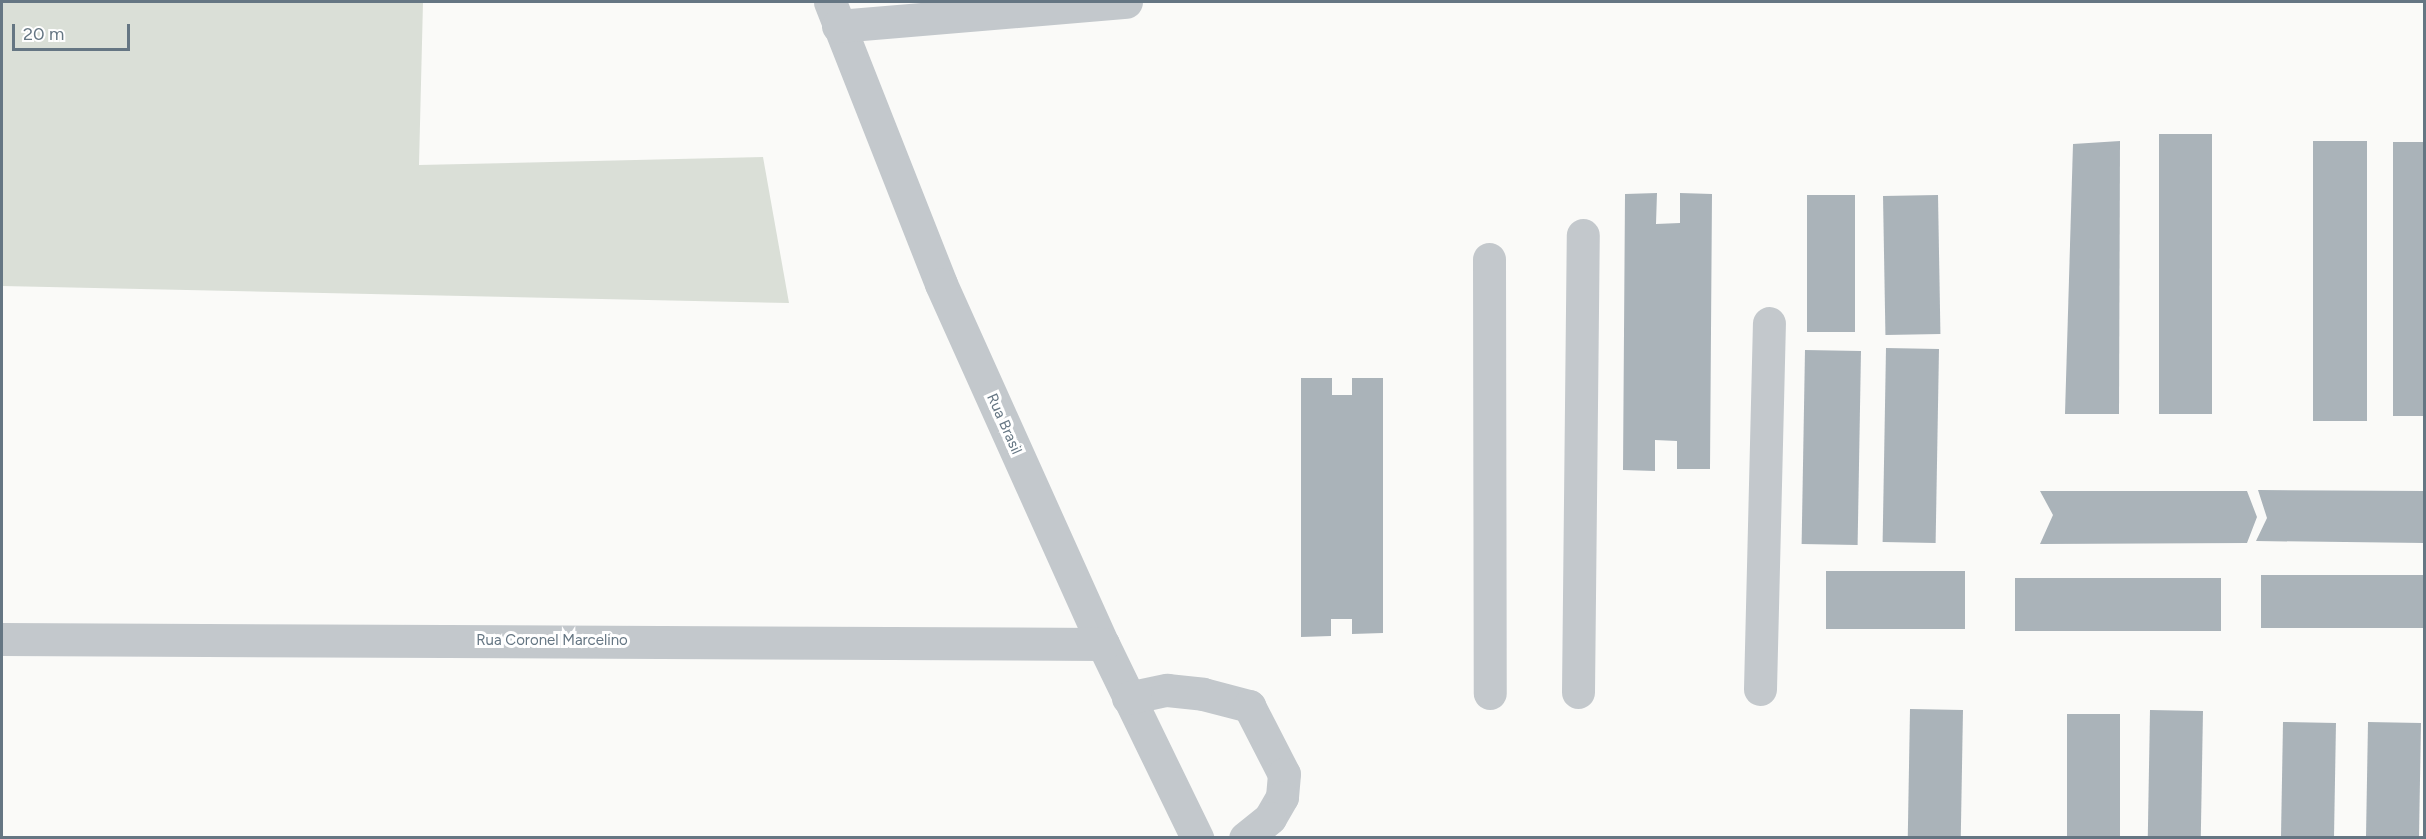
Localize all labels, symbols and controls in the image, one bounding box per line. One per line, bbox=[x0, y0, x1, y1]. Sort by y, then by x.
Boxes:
scale bar bbox=[15, 12, 134, 50]
text: 20 m bbox=[23, 23, 64, 45]
street label: Rua Brasil bbox=[983, 391, 1025, 457]
street label: Rua Coronel Marcelino bbox=[476, 632, 628, 650]

